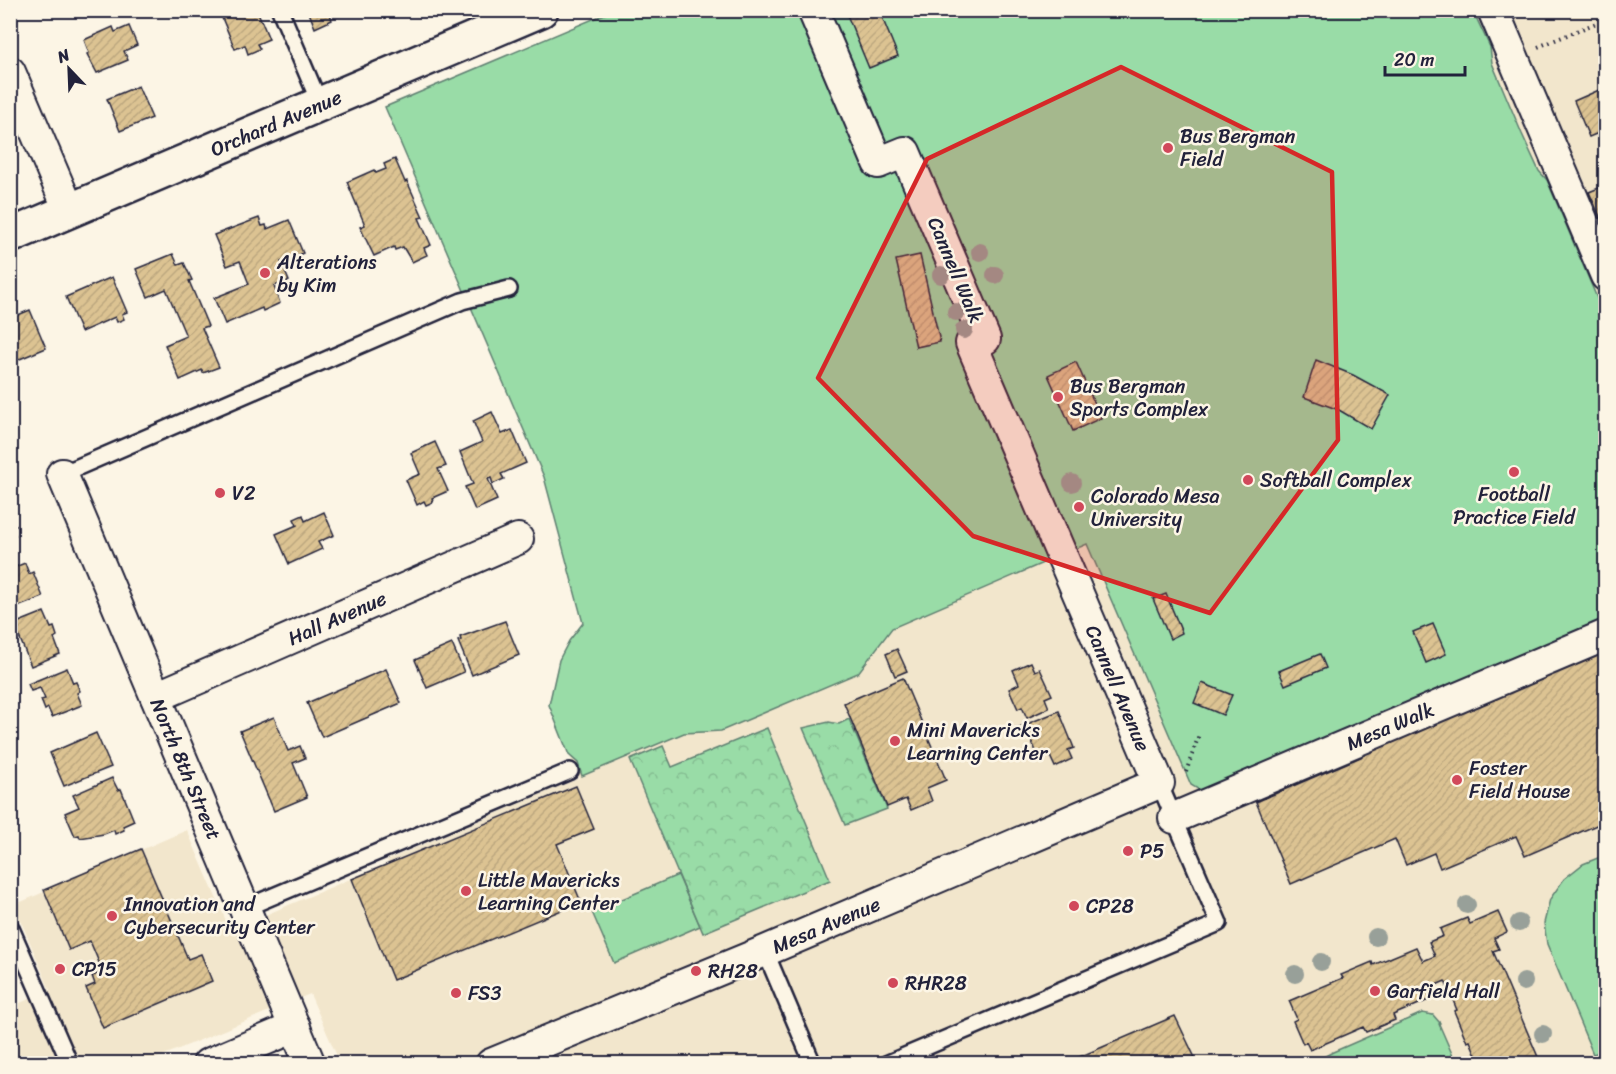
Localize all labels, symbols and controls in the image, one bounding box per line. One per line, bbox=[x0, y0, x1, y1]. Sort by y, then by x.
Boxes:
north arrow bbox=[39, 39, 99, 99]
scale bar bbox=[1385, 39, 1464, 77]
text: N bbox=[52, 40, 75, 72]
text: 20 m bbox=[1394, 44, 1434, 76]
street label: Orchard Avenue bbox=[205, 80, 348, 167]
place label: Bus Bergman Field bbox=[1180, 119, 1296, 177]
marker: Bus Bergman Field bbox=[1161, 141, 1175, 155]
street label: Cannell Walk bbox=[917, 211, 994, 329]
place label: Alterations by Kim bbox=[276, 245, 377, 303]
marker: Alterations by Kim bbox=[258, 266, 272, 280]
place label: Bus Bergman Sports Complex bbox=[1070, 369, 1209, 427]
marker: Bus Bergman Sports Complex bbox=[1051, 390, 1065, 404]
place label: Softball Complex bbox=[1260, 463, 1412, 498]
marker: Football Practice Field bbox=[1507, 465, 1521, 479]
marker: Softball Complex bbox=[1241, 473, 1255, 487]
place label: V2 bbox=[232, 476, 256, 511]
place label: Football Practice Field bbox=[1453, 477, 1576, 535]
place label: Colorado Mesa University bbox=[1091, 479, 1219, 537]
marker: V2 bbox=[213, 486, 227, 500]
marker: Colorado Mesa University bbox=[1072, 500, 1086, 514]
street label: Hall Avenue bbox=[282, 581, 392, 656]
street label: Cannell Avenue bbox=[1075, 619, 1160, 757]
street label: Mesa Walk bbox=[1341, 692, 1440, 761]
street label: North 8th Street bbox=[140, 693, 231, 846]
place label: Mini Mavericks Learning Center bbox=[907, 713, 1049, 771]
marker: Mini Mavericks Learning Center bbox=[888, 734, 902, 748]
place label: Foster Field House bbox=[1469, 751, 1570, 809]
marker: Foster Field House bbox=[1450, 773, 1464, 787]
place label: P5 bbox=[1140, 834, 1164, 869]
marker: P5 bbox=[1121, 844, 1135, 858]
place label: Little Mavericks Learning Center bbox=[478, 863, 620, 921]
marker: Little Mavericks Learning Center bbox=[459, 884, 473, 898]
place label: Innovation and Cybersecurity Center bbox=[123, 887, 316, 945]
street label: Mesa Avenue bbox=[766, 887, 886, 964]
place label: CP28 bbox=[1086, 889, 1134, 924]
marker: CP28 bbox=[1067, 899, 1081, 913]
marker: Innovation and Cybersecurity Center bbox=[105, 909, 119, 923]
place label: CP15 bbox=[72, 952, 117, 987]
place label: RH28 bbox=[708, 954, 758, 989]
marker: CP15 bbox=[53, 962, 67, 976]
marker: RH28 bbox=[689, 964, 703, 978]
place label: RHR28 bbox=[905, 966, 967, 1001]
place label: Garfield Hall bbox=[1387, 974, 1501, 1009]
place label: FS3 bbox=[468, 976, 501, 1011]
marker: RHR28 bbox=[886, 976, 900, 990]
marker: Garfield Hall bbox=[1368, 984, 1382, 998]
marker: FS3 bbox=[449, 986, 463, 1000]

